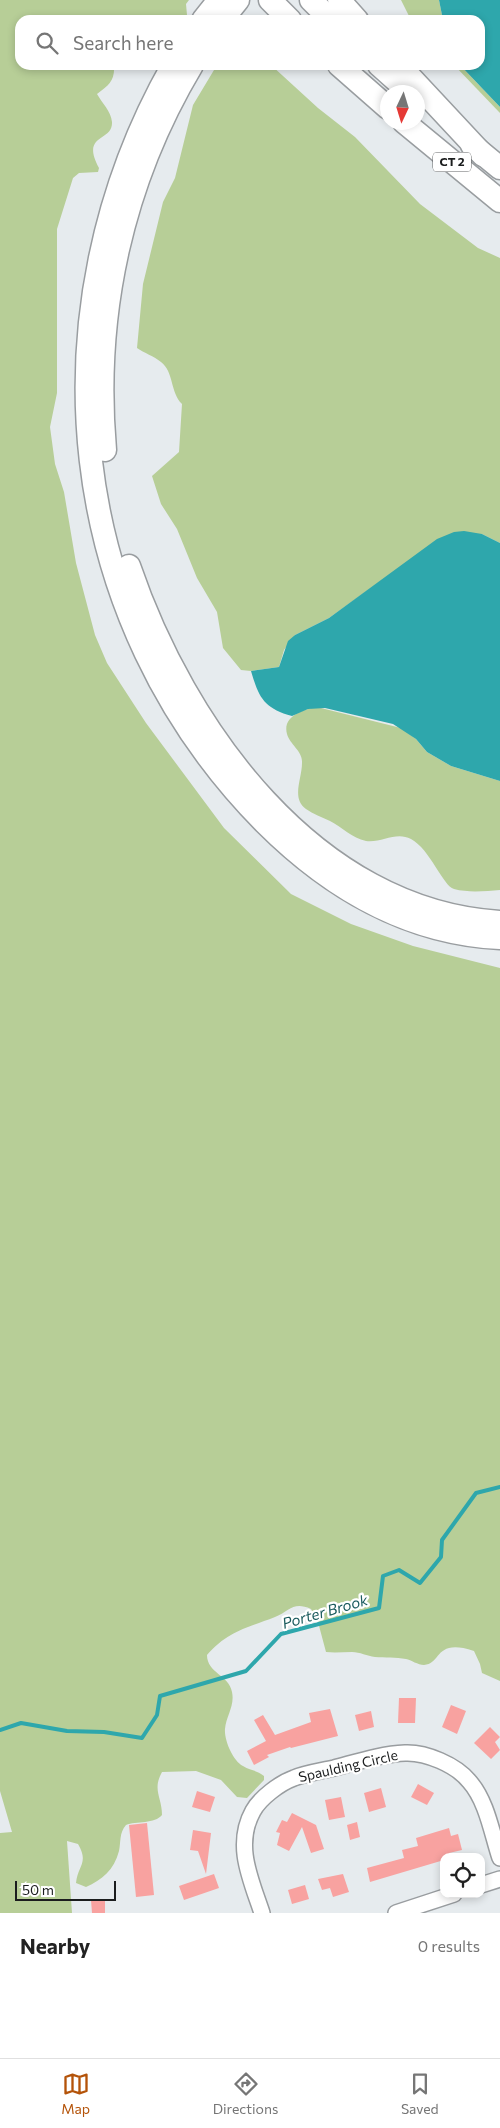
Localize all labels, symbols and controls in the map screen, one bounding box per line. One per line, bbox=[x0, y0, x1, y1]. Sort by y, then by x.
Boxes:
search box bbox=[15, 15, 485, 70]
icon: search bbox=[33, 29, 61, 57]
text: Search here bbox=[73, 31, 173, 54]
north arrow bbox=[380, 85, 425, 130]
road number: CT 2 bbox=[433, 152, 471, 172]
water label: Porter Brook bbox=[280, 1590, 371, 1632]
street label: Spaulding Circle bbox=[296, 1746, 399, 1785]
map controls bbox=[440, 1853, 485, 1898]
button: locate bbox=[440, 1853, 485, 1898]
scale bar bbox=[15, 1878, 116, 1901]
text: 50 m bbox=[22, 1881, 54, 1898]
text: Nearby bbox=[20, 1933, 90, 1958]
text: 0 results bbox=[418, 1936, 480, 1955]
tab: Map bbox=[61, 2070, 90, 2117]
tab: Directions bbox=[213, 2070, 278, 2117]
tab: Saved bbox=[401, 2070, 439, 2117]

